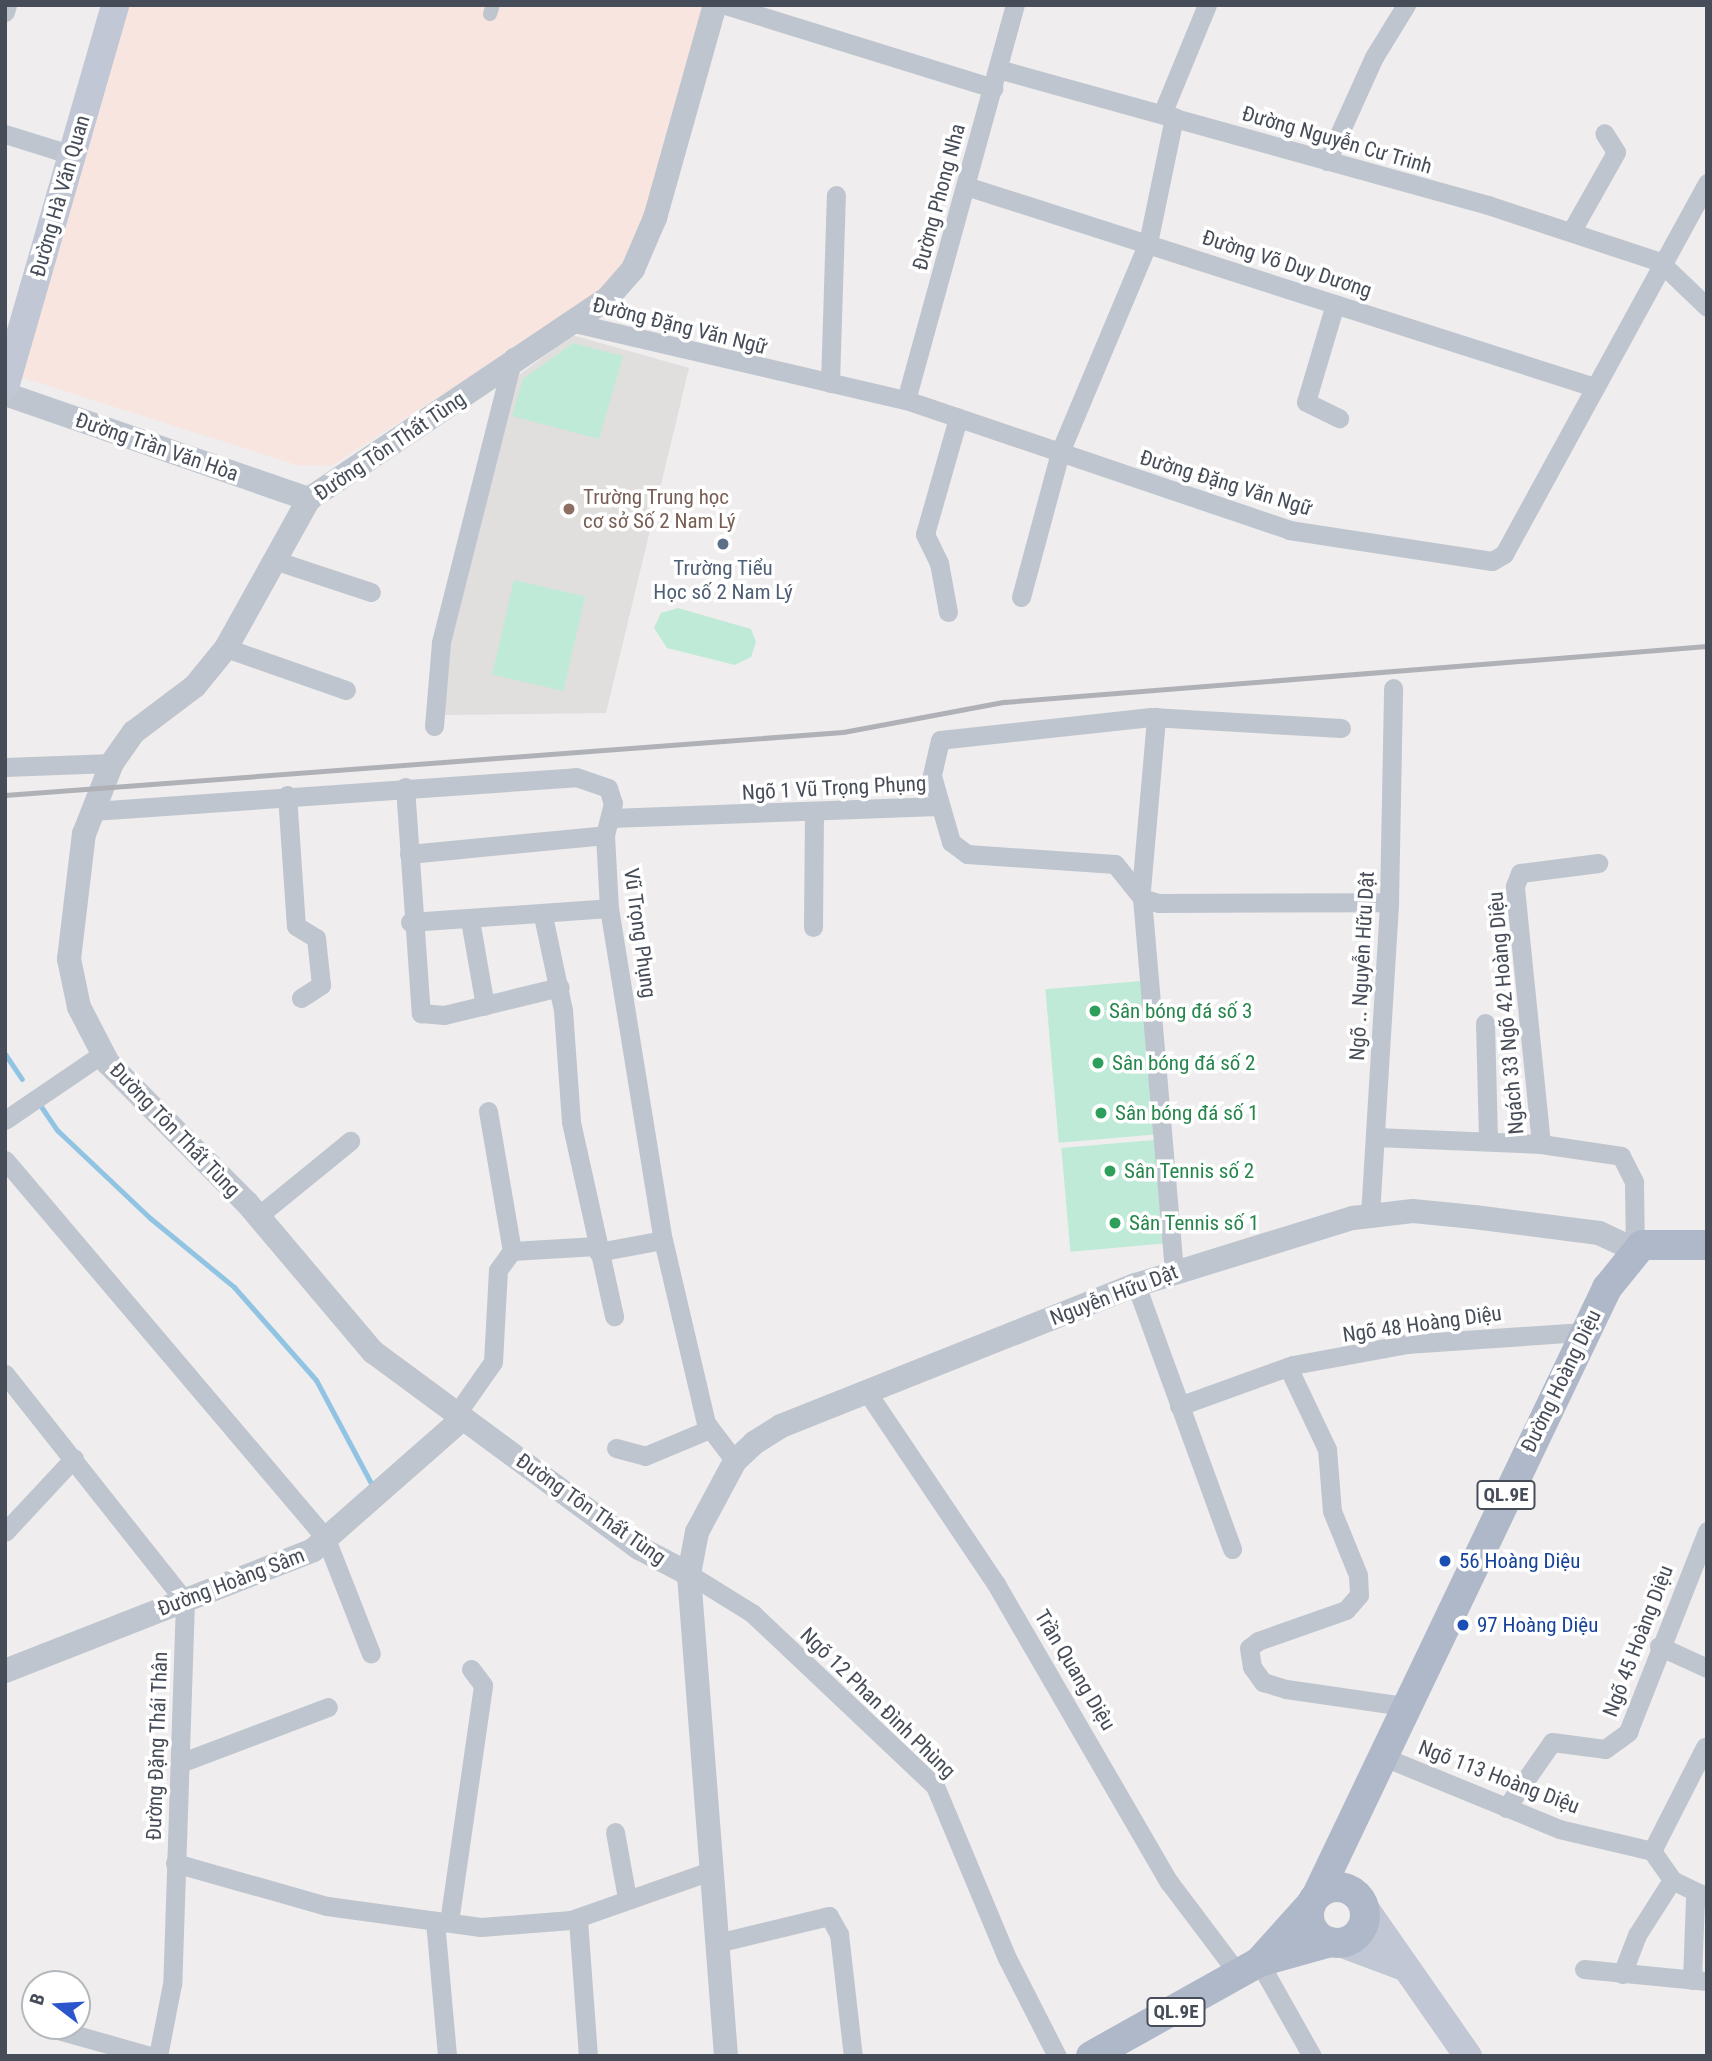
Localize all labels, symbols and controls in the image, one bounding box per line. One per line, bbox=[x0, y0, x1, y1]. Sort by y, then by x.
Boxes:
street label: Đường Nguyễn Cư Trinh bbox=[1239, 101, 1435, 179]
street label: Đường Hà Văn Quan bbox=[25, 112, 95, 280]
street label: Đường Phong Nha bbox=[907, 121, 971, 273]
street label: Đường Võ Duy Dương bbox=[1199, 225, 1375, 303]
street label: Đường Đặng Văn Ngữ bbox=[590, 292, 770, 360]
street label: Đường Tôn Thất Tùng bbox=[309, 386, 471, 506]
street label: Đường Trần Văn Hòa bbox=[72, 407, 242, 487]
street label: Đường Đặng Văn Ngữ bbox=[1137, 445, 1315, 521]
place label: Trường Trung học cơ sở Số 2 Nam Lý bbox=[583, 484, 736, 534]
marker: Trường Trung học cơ sở Số 2 Nam Lý bbox=[561, 501, 577, 517]
marker: Trường Tiểu Học số 2 Nam Lý bbox=[715, 536, 731, 552]
place label: Trường Tiểu Học số 2 Nam Lý bbox=[653, 555, 793, 605]
street label: Ngõ 1 Vũ Trọng Phụng bbox=[741, 771, 927, 805]
street label: Vũ Trọng Phụng bbox=[618, 866, 662, 1000]
street label: Ngõ .. Nguyễn Hữu Dật bbox=[1344, 871, 1380, 1061]
street label: Ngách 33 Ngõ 42 Hoàng Diệu bbox=[1483, 891, 1529, 1135]
place label: Sân bóng đá số 3 bbox=[1109, 998, 1252, 1024]
marker: Sân bóng đá số 3 bbox=[1087, 1003, 1103, 1019]
place label: Sân bóng đá số 2 bbox=[1112, 1050, 1255, 1076]
marker: Sân bóng đá số 2 bbox=[1090, 1055, 1106, 1071]
street label: Đường Tôn Thất Tùng bbox=[104, 1057, 246, 1203]
place label: Sân bóng đá số 1 bbox=[1115, 1100, 1258, 1126]
marker: Sân bóng đá số 1 bbox=[1093, 1105, 1109, 1121]
place label: Sân Tennis số 2 bbox=[1124, 1158, 1255, 1184]
marker: Sân Tennis số 2 bbox=[1102, 1163, 1118, 1179]
place label: Sân Tennis số 1 bbox=[1129, 1210, 1260, 1236]
marker: Sân Tennis số 1 bbox=[1107, 1215, 1123, 1231]
street label: Nguyễn Hữu Dật bbox=[1047, 1259, 1181, 1331]
street label: Ngõ 48 Hoàng Diệu bbox=[1341, 1300, 1503, 1348]
street label: Đường Hoàng Diệu bbox=[1516, 1306, 1606, 1456]
street label: Đường Tôn Thất Tùng bbox=[511, 1448, 671, 1570]
road number: QL.9E bbox=[1476, 1480, 1536, 1511]
street label: Đường Hoàng Sâm bbox=[154, 1542, 308, 1622]
place label: 56 Hoàng Diệu bbox=[1459, 1548, 1580, 1574]
marker: 56 Hoàng Diệu bbox=[1437, 1553, 1453, 1569]
street label: Ngõ 45 Hoàng Diệu bbox=[1598, 1562, 1678, 1720]
street label: Trần Quang Diệu bbox=[1029, 1605, 1121, 1735]
place label: 97 Hoàng Diệu bbox=[1477, 1612, 1598, 1638]
marker: 97 Hoàng Diệu bbox=[1455, 1617, 1471, 1633]
street label: Ngõ 12 Phan Đình Phùng bbox=[795, 1622, 961, 1784]
street label: Đường Đặng Thái Thân bbox=[141, 1651, 173, 1841]
street label: Ngõ 113 Hoàng Diệu bbox=[1415, 1735, 1583, 1819]
north arrow bbox=[21, 1970, 91, 2040]
text: B bbox=[25, 1991, 50, 2008]
road number: QL.9E bbox=[1146, 1996, 1206, 2028]

